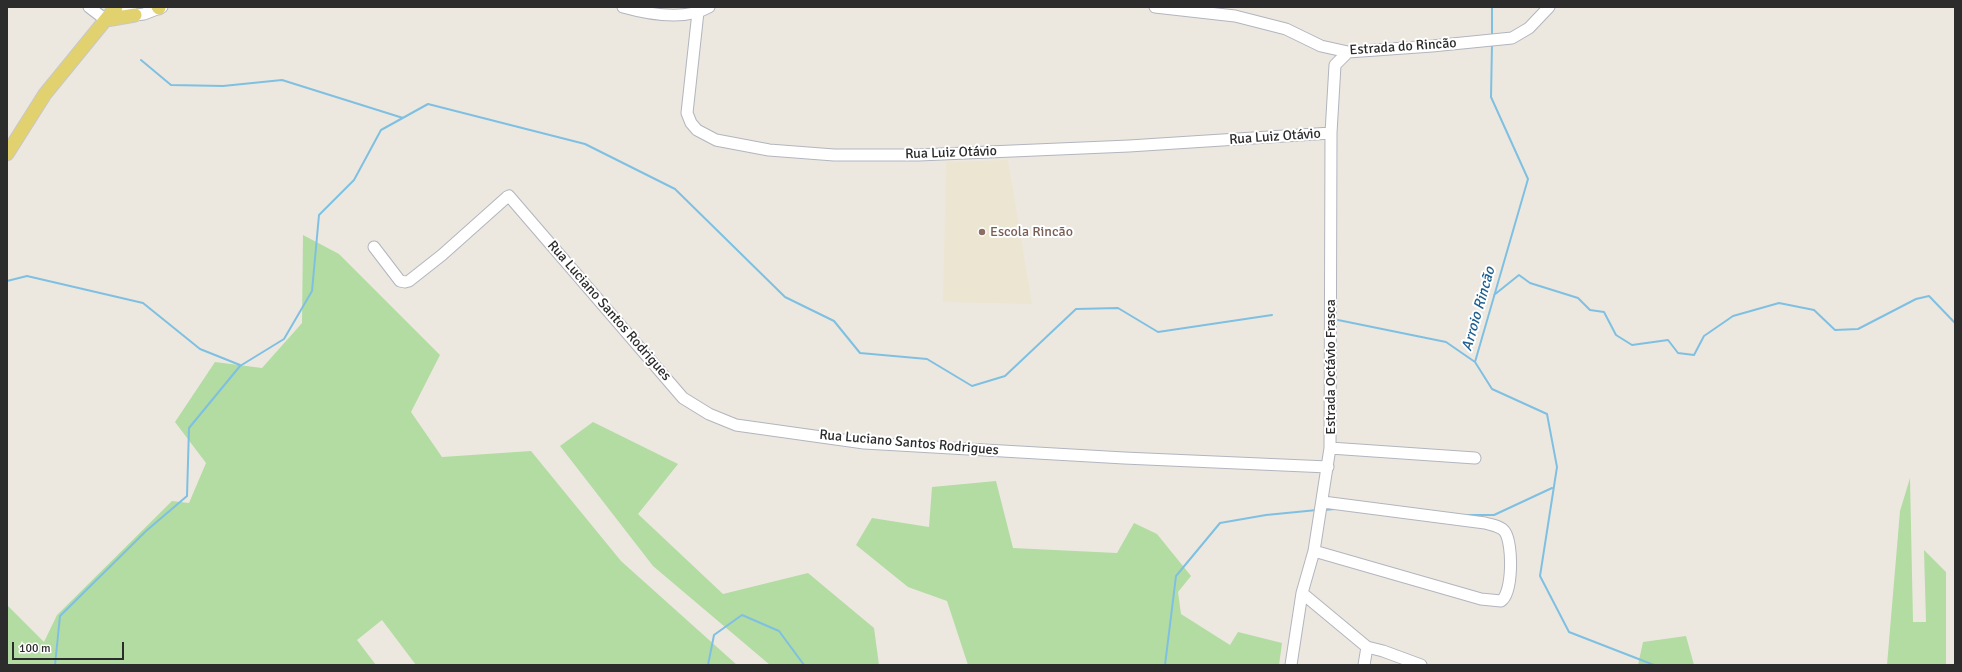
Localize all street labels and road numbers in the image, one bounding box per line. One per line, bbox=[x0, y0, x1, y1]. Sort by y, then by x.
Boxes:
street label: Estrada do Rincão bbox=[1349, 35, 1457, 59]
street label: Rua Luiz Otávio bbox=[1229, 125, 1321, 149]
street label: Rua Luiz Otávio bbox=[905, 143, 997, 163]
street label: Rua Luciano Santos Rodrigues bbox=[544, 237, 674, 385]
street label: Estrada Octávio Frasca bbox=[1323, 299, 1339, 435]
street label: Rua Luciano Santos Rodrigues bbox=[819, 427, 999, 459]

